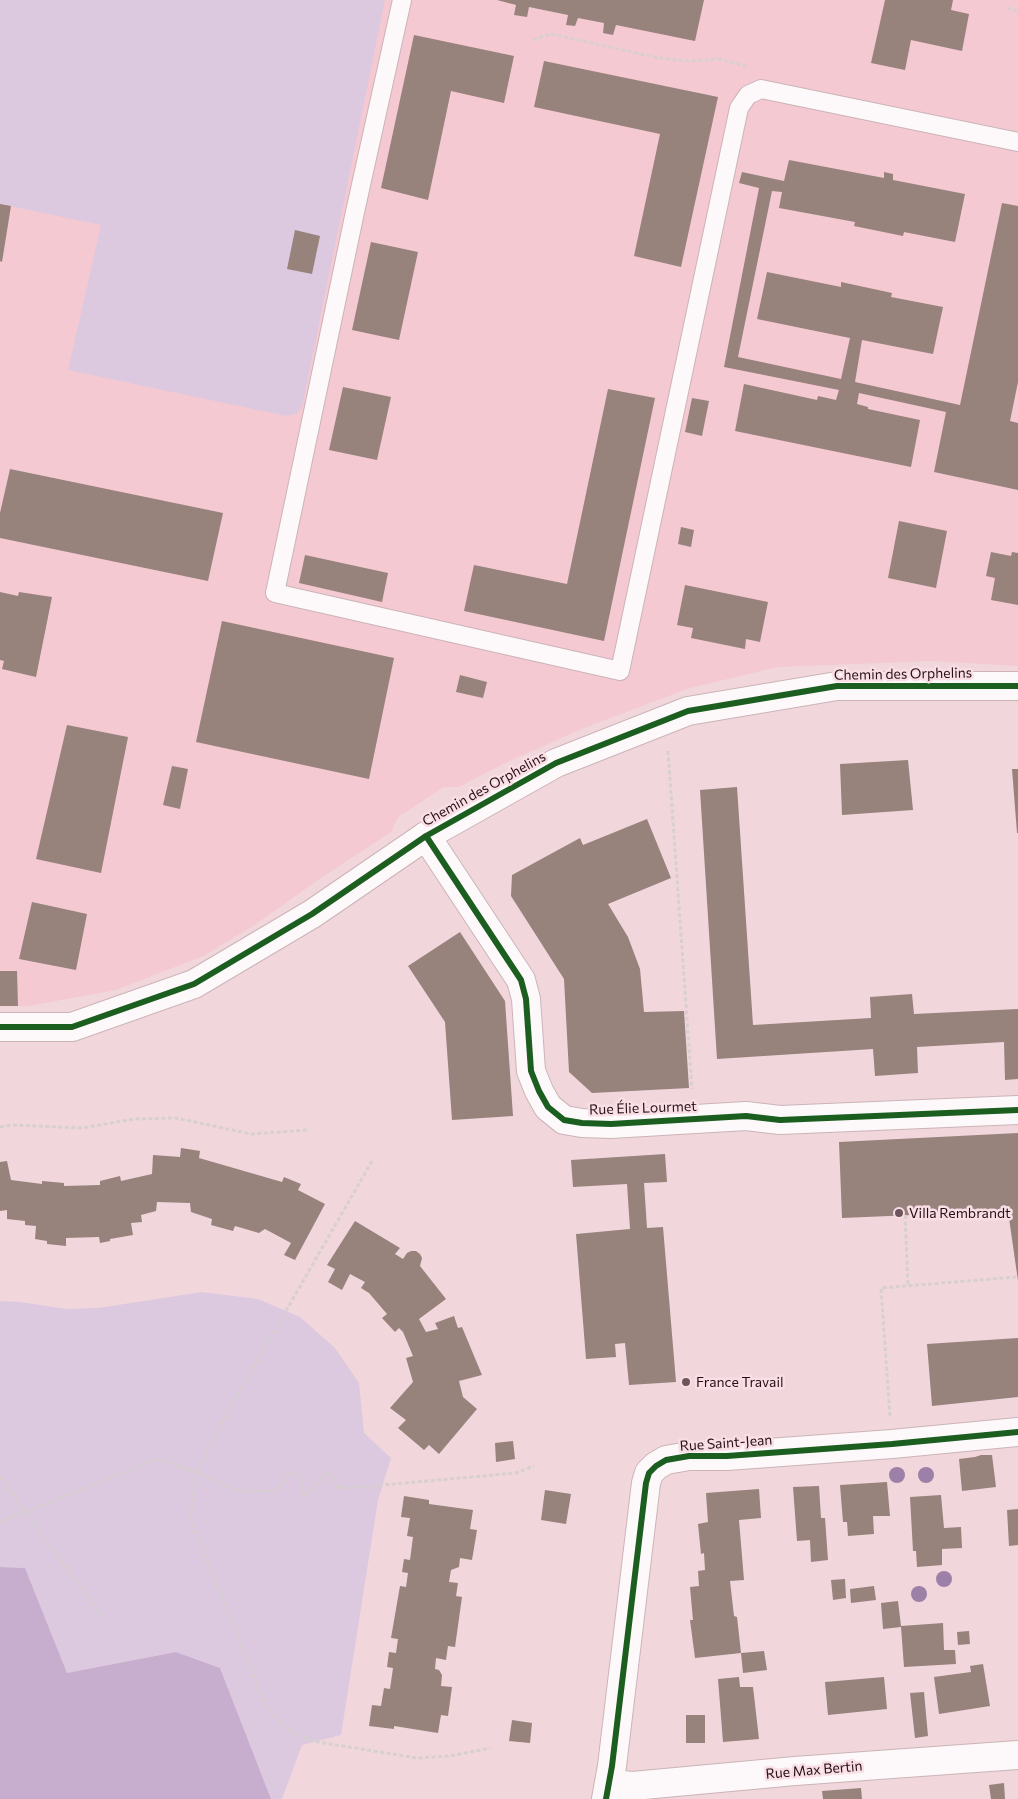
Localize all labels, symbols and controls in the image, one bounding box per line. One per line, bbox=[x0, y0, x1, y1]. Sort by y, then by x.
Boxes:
street label: Chemin des Orphelins bbox=[834, 664, 972, 684]
street label: Chemin des Orphelins bbox=[419, 748, 549, 830]
street label: Rue Élie Lourmet bbox=[589, 1098, 697, 1118]
place label: Villa Rembrandt bbox=[909, 1205, 1011, 1221]
marker: Villa Rembrandt bbox=[893, 1207, 905, 1219]
place label: France Travail bbox=[696, 1374, 784, 1390]
marker: France Travail bbox=[680, 1376, 692, 1388]
street label: Rue Saint-Jean bbox=[679, 1431, 773, 1455]
street label: Rue Max Bertin bbox=[765, 1757, 863, 1783]

